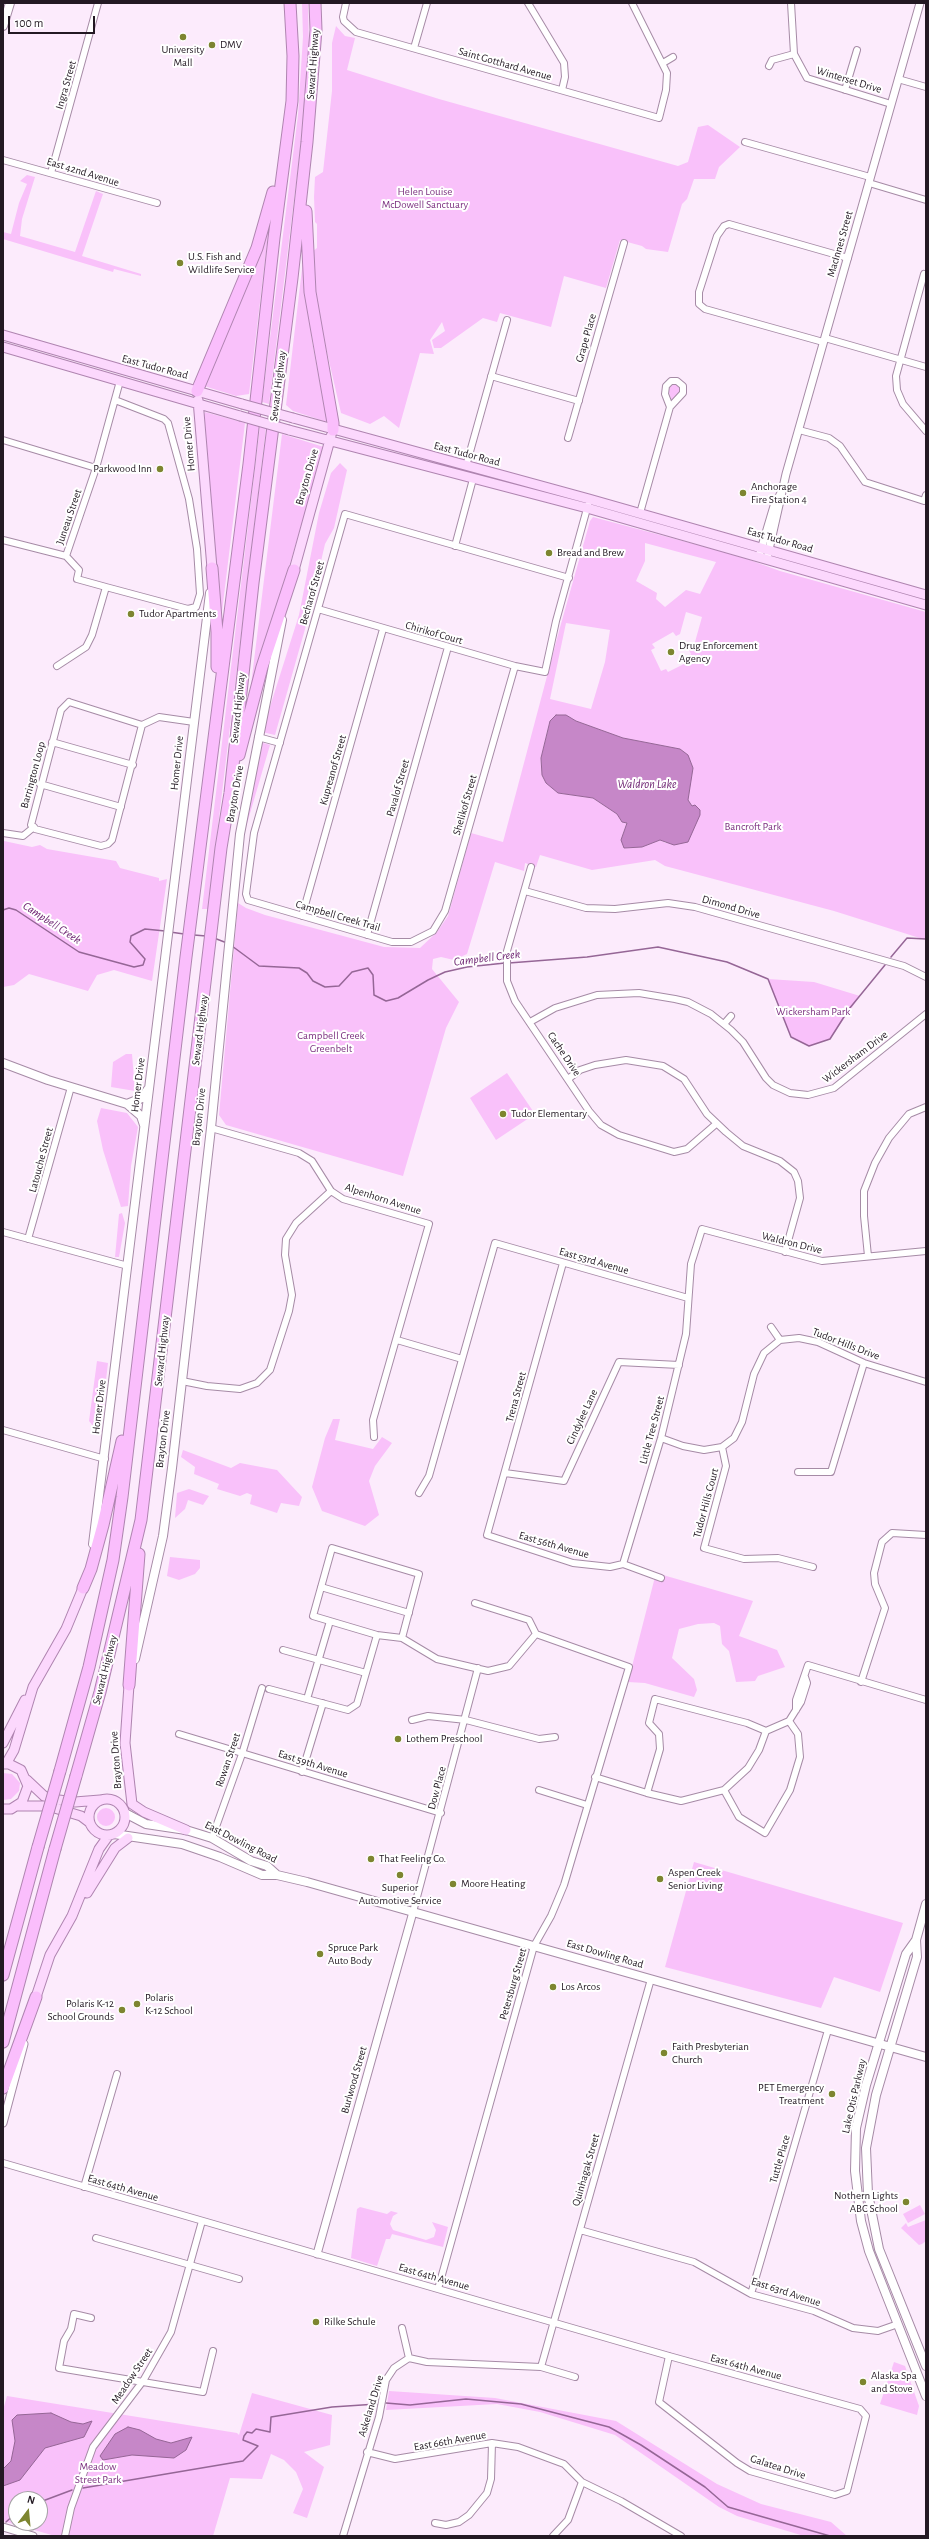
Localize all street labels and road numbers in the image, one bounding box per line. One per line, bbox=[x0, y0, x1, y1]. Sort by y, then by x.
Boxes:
street label: Seward Highway bbox=[304, 28, 322, 100]
street label: Saint Gotthard Avenue bbox=[457, 44, 553, 84]
street label: Ingra Street bbox=[53, 59, 79, 111]
street label: Winterset Drive bbox=[815, 64, 883, 96]
street label: East 42nd Avenue bbox=[45, 155, 121, 189]
street label: MacInnes Street bbox=[824, 209, 856, 279]
street label: Grape Place bbox=[573, 312, 599, 364]
street label: Seward Highway bbox=[267, 350, 289, 422]
street label: East Tudor Road bbox=[120, 352, 190, 382]
street label: Homer Drive bbox=[180, 416, 198, 472]
street label: East Tudor Road bbox=[432, 439, 502, 469]
street label: Brayton Drive bbox=[293, 447, 321, 507]
street label: Juneau Street bbox=[53, 487, 85, 547]
street label: East Tudor Road bbox=[746, 524, 814, 556]
street label: Becharof Street bbox=[297, 560, 327, 626]
street label: Chirikof Court bbox=[404, 619, 464, 647]
street label: Seward Highway bbox=[228, 672, 248, 744]
street label: Kupreanof Street bbox=[317, 733, 349, 807]
street label: Homer Drive bbox=[168, 735, 186, 791]
street label: Barrington Loop bbox=[18, 740, 48, 810]
street label: Pavalof Street bbox=[384, 758, 412, 818]
street label: Brayton Drive bbox=[223, 764, 247, 824]
street label: Shelikof Street bbox=[450, 773, 480, 837]
street label: Dimond Drive bbox=[700, 892, 762, 922]
street label: Campbell Creek Trail bbox=[294, 898, 382, 934]
street label: Seward Highway bbox=[189, 994, 211, 1066]
street label: Wickersham Drive bbox=[820, 1028, 890, 1086]
street label: Cache Drive bbox=[544, 1029, 584, 1079]
street label: Homer Drive bbox=[128, 1057, 148, 1113]
street label: Brayton Drive bbox=[189, 1088, 209, 1146]
street label: Latouche Street bbox=[26, 1126, 56, 1194]
street label: Alpenhorn Avenue bbox=[343, 1180, 423, 1218]
street label: Waldron Drive bbox=[760, 1229, 824, 1257]
street label: East 53rd Avenue bbox=[558, 1245, 630, 1277]
street label: Seward Highway bbox=[152, 1315, 172, 1387]
street label: Tudor Hills Drive bbox=[811, 1325, 881, 1363]
street label: Trena Street bbox=[503, 1370, 529, 1424]
street label: Homer Drive bbox=[89, 1379, 109, 1435]
street label: Cindylee Lane bbox=[563, 1387, 601, 1447]
street label: Little Tree Street bbox=[637, 1395, 667, 1465]
street label: Brayton Drive bbox=[153, 1409, 173, 1469]
street label: Tudor Hills Court bbox=[690, 1467, 722, 1539]
street label: East 56th Avenue bbox=[517, 1529, 591, 1561]
street label: Seward Highway bbox=[90, 1634, 120, 1706]
street label: Brayton Drive bbox=[107, 1731, 125, 1789]
street label: Rowan Street bbox=[213, 1731, 243, 1789]
street label: East 59th Avenue bbox=[276, 1747, 350, 1781]
street label: Dow Place bbox=[425, 1765, 449, 1811]
street label: East Dowling Road bbox=[203, 1818, 279, 1866]
street label: East Dowling Road bbox=[565, 1937, 645, 1971]
street label: Petersburg Street bbox=[496, 1947, 530, 2021]
street label: Burlwood Street bbox=[338, 2045, 370, 2115]
street label: Lake Otis Parkway bbox=[839, 2057, 869, 2135]
street label: Quinhagak Street bbox=[569, 2132, 603, 2208]
street label: Tuttle Place bbox=[767, 2133, 793, 2185]
street label: East 64th Avenue bbox=[86, 2172, 160, 2204]
street label: East 64th Avenue bbox=[397, 2261, 471, 2293]
street label: East 63rd Avenue bbox=[750, 2275, 822, 2309]
street label: Meadow Street bbox=[108, 2346, 156, 2406]
street label: East 64th Avenue bbox=[709, 2351, 783, 2383]
street label: Askeland Drive bbox=[355, 2373, 387, 2439]
street label: East 66th Avenue bbox=[413, 2428, 487, 2454]
street label: Galatea Drive bbox=[749, 2452, 807, 2482]

